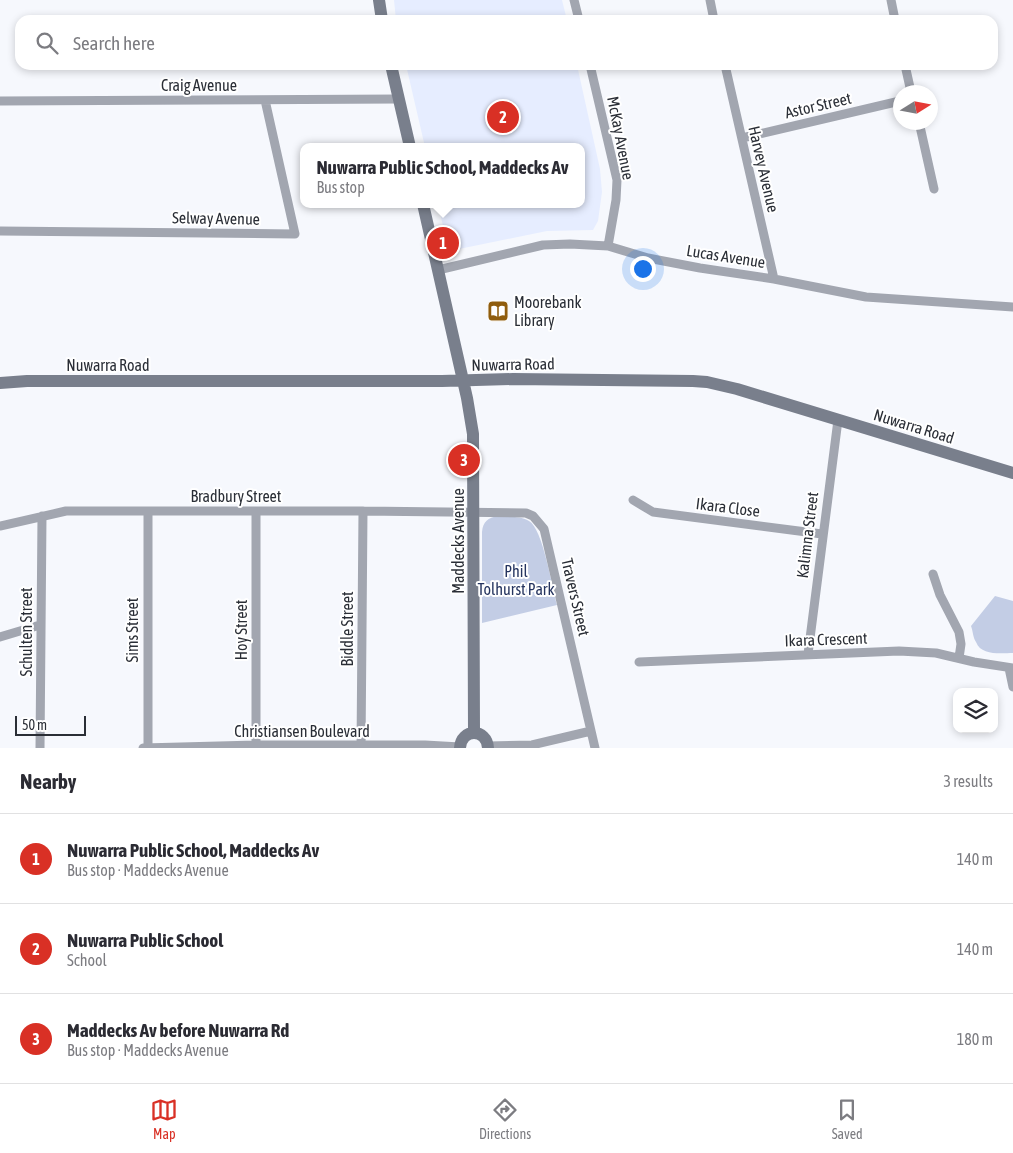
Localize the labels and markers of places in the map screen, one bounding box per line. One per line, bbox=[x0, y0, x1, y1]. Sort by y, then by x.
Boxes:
pin: 2 bbox=[487, 98, 519, 136]
pin: 1 bbox=[427, 224, 459, 262]
place label: Moorebank Library bbox=[514, 293, 582, 330]
library icon: Moorebank Library bbox=[486, 299, 510, 323]
pin: 3 bbox=[448, 441, 480, 479]

